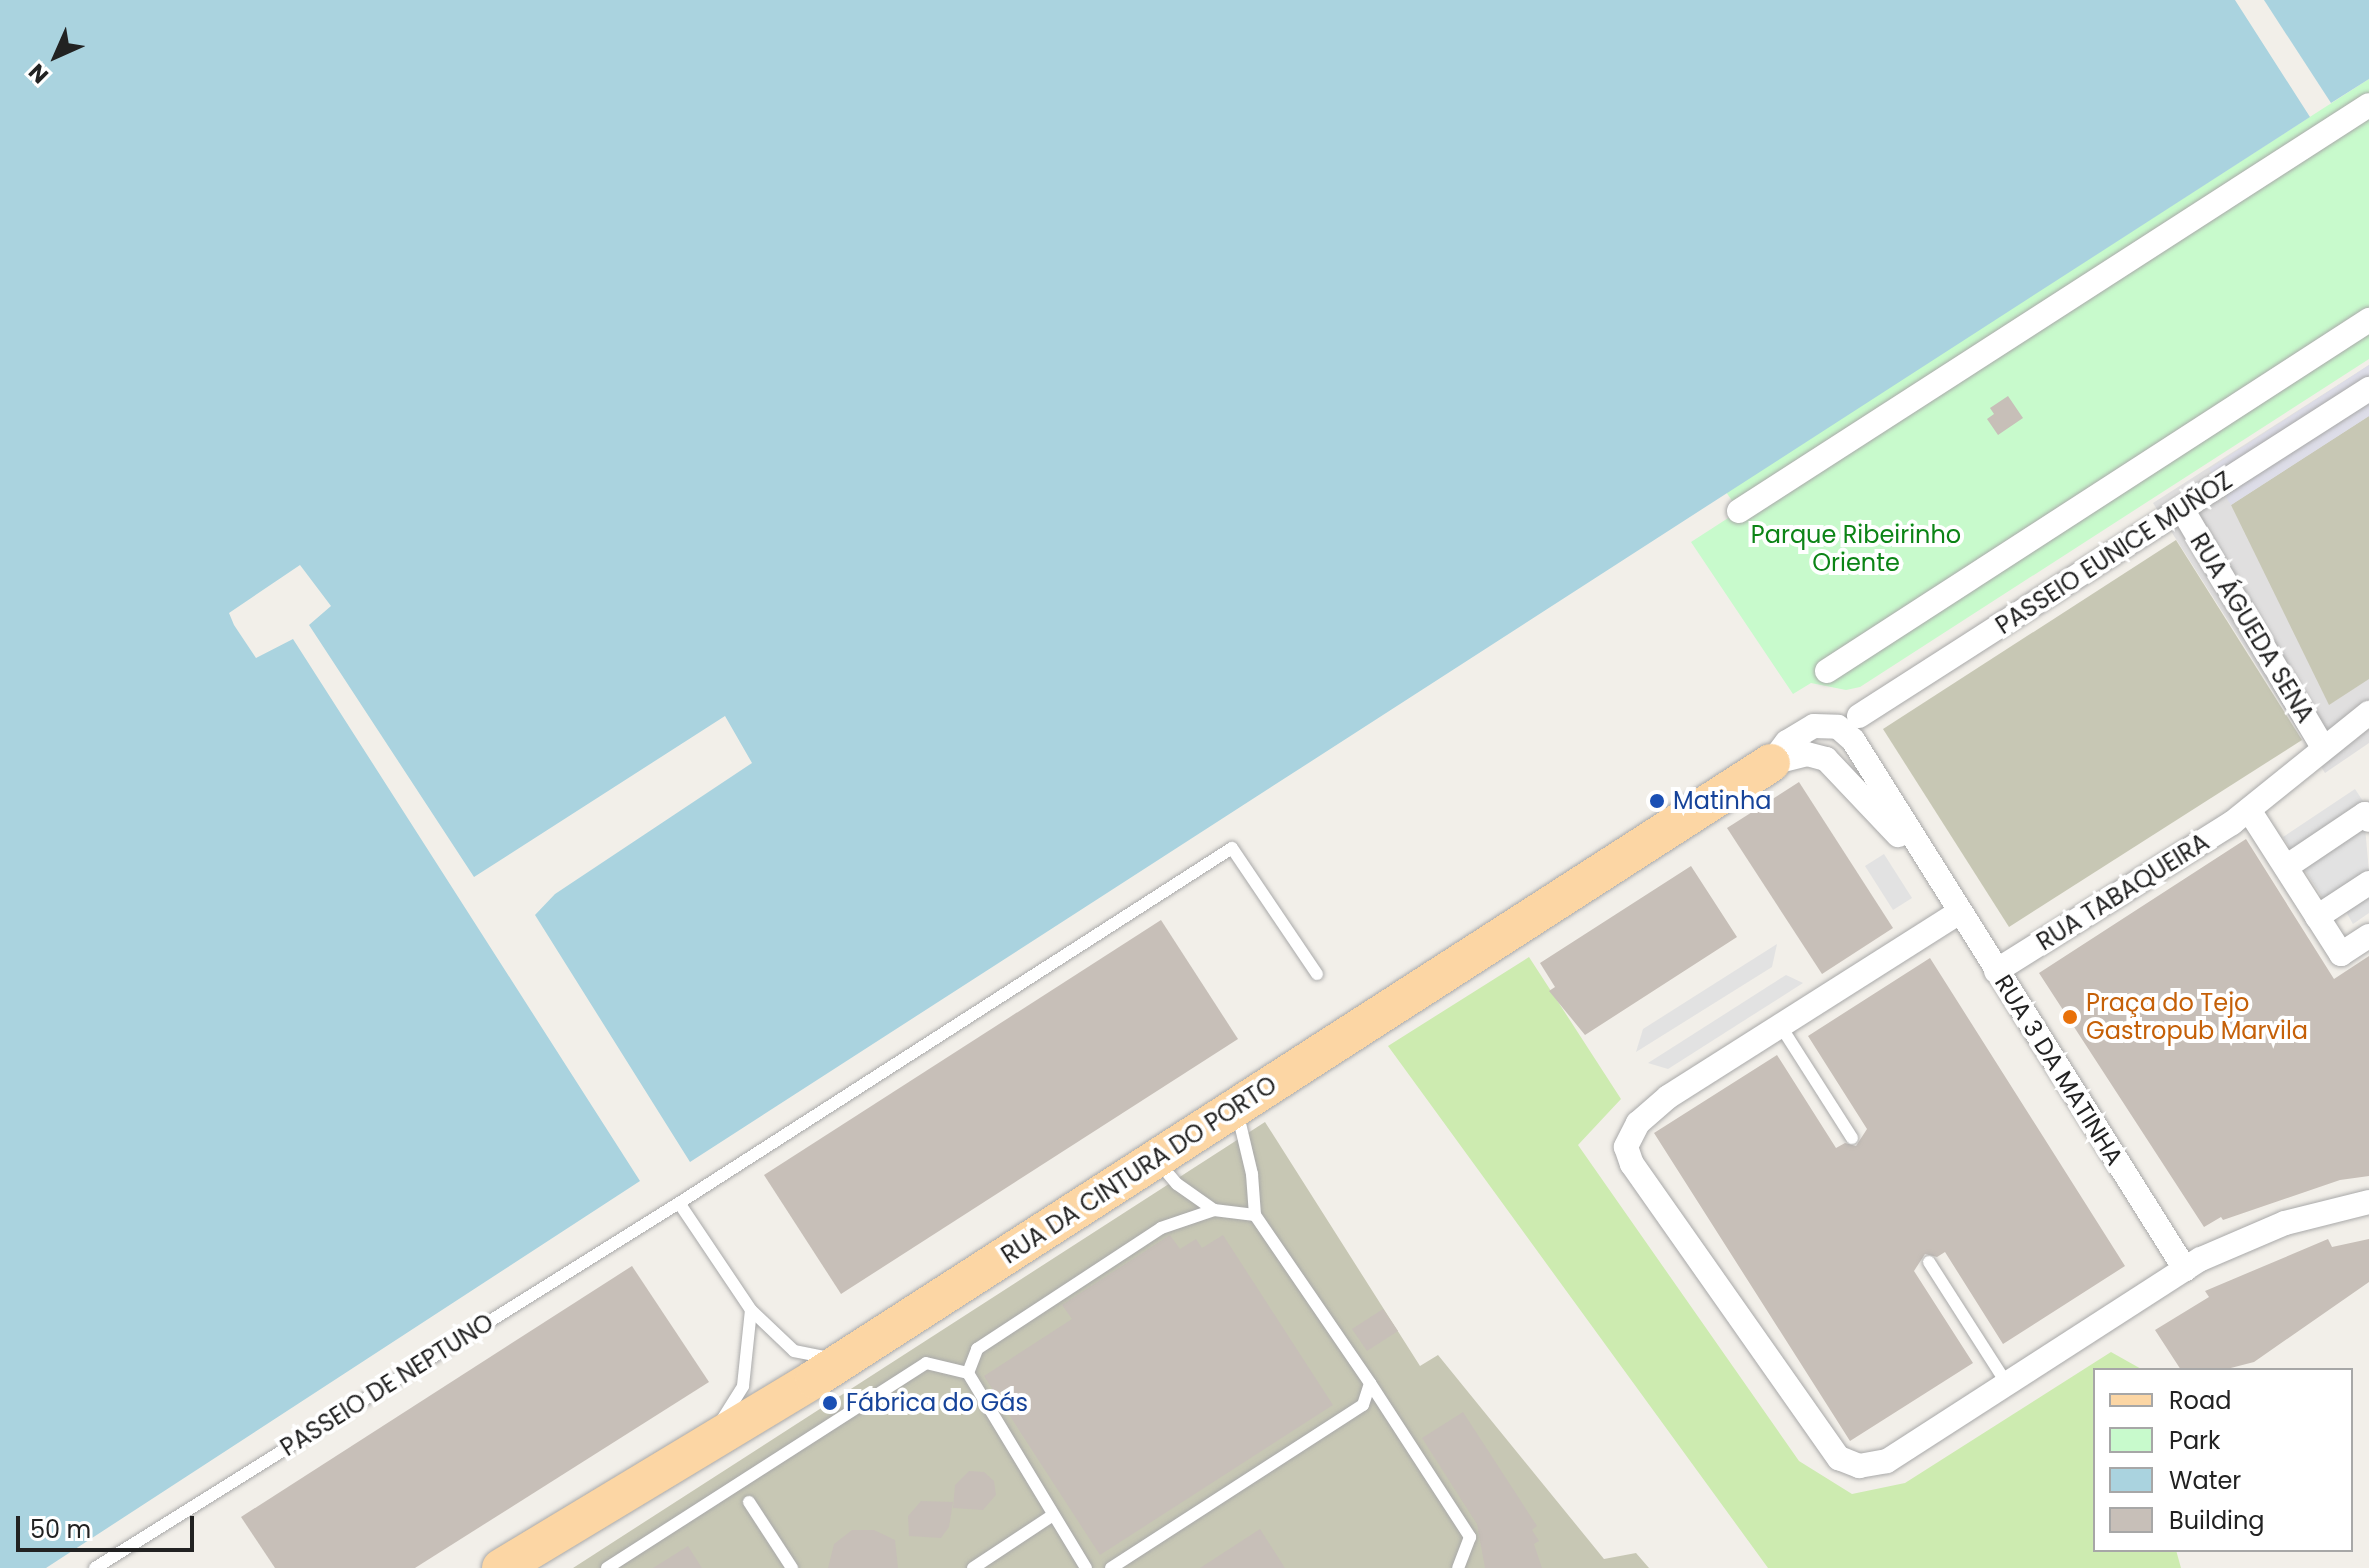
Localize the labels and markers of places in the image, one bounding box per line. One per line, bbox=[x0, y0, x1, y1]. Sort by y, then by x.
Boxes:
place label: Matinha bbox=[1673, 787, 1771, 815]
marker: Matinha bbox=[1648, 792, 1666, 810]
place label: Praça do Tejo Gastropub Marvila bbox=[2086, 989, 2308, 1045]
marker: Praça do Tejo Gastropub Marvila bbox=[2061, 1008, 2079, 1026]
place label: Fábrica do Gás bbox=[846, 1389, 1028, 1417]
marker: Fábrica do Gás bbox=[821, 1394, 839, 1412]

